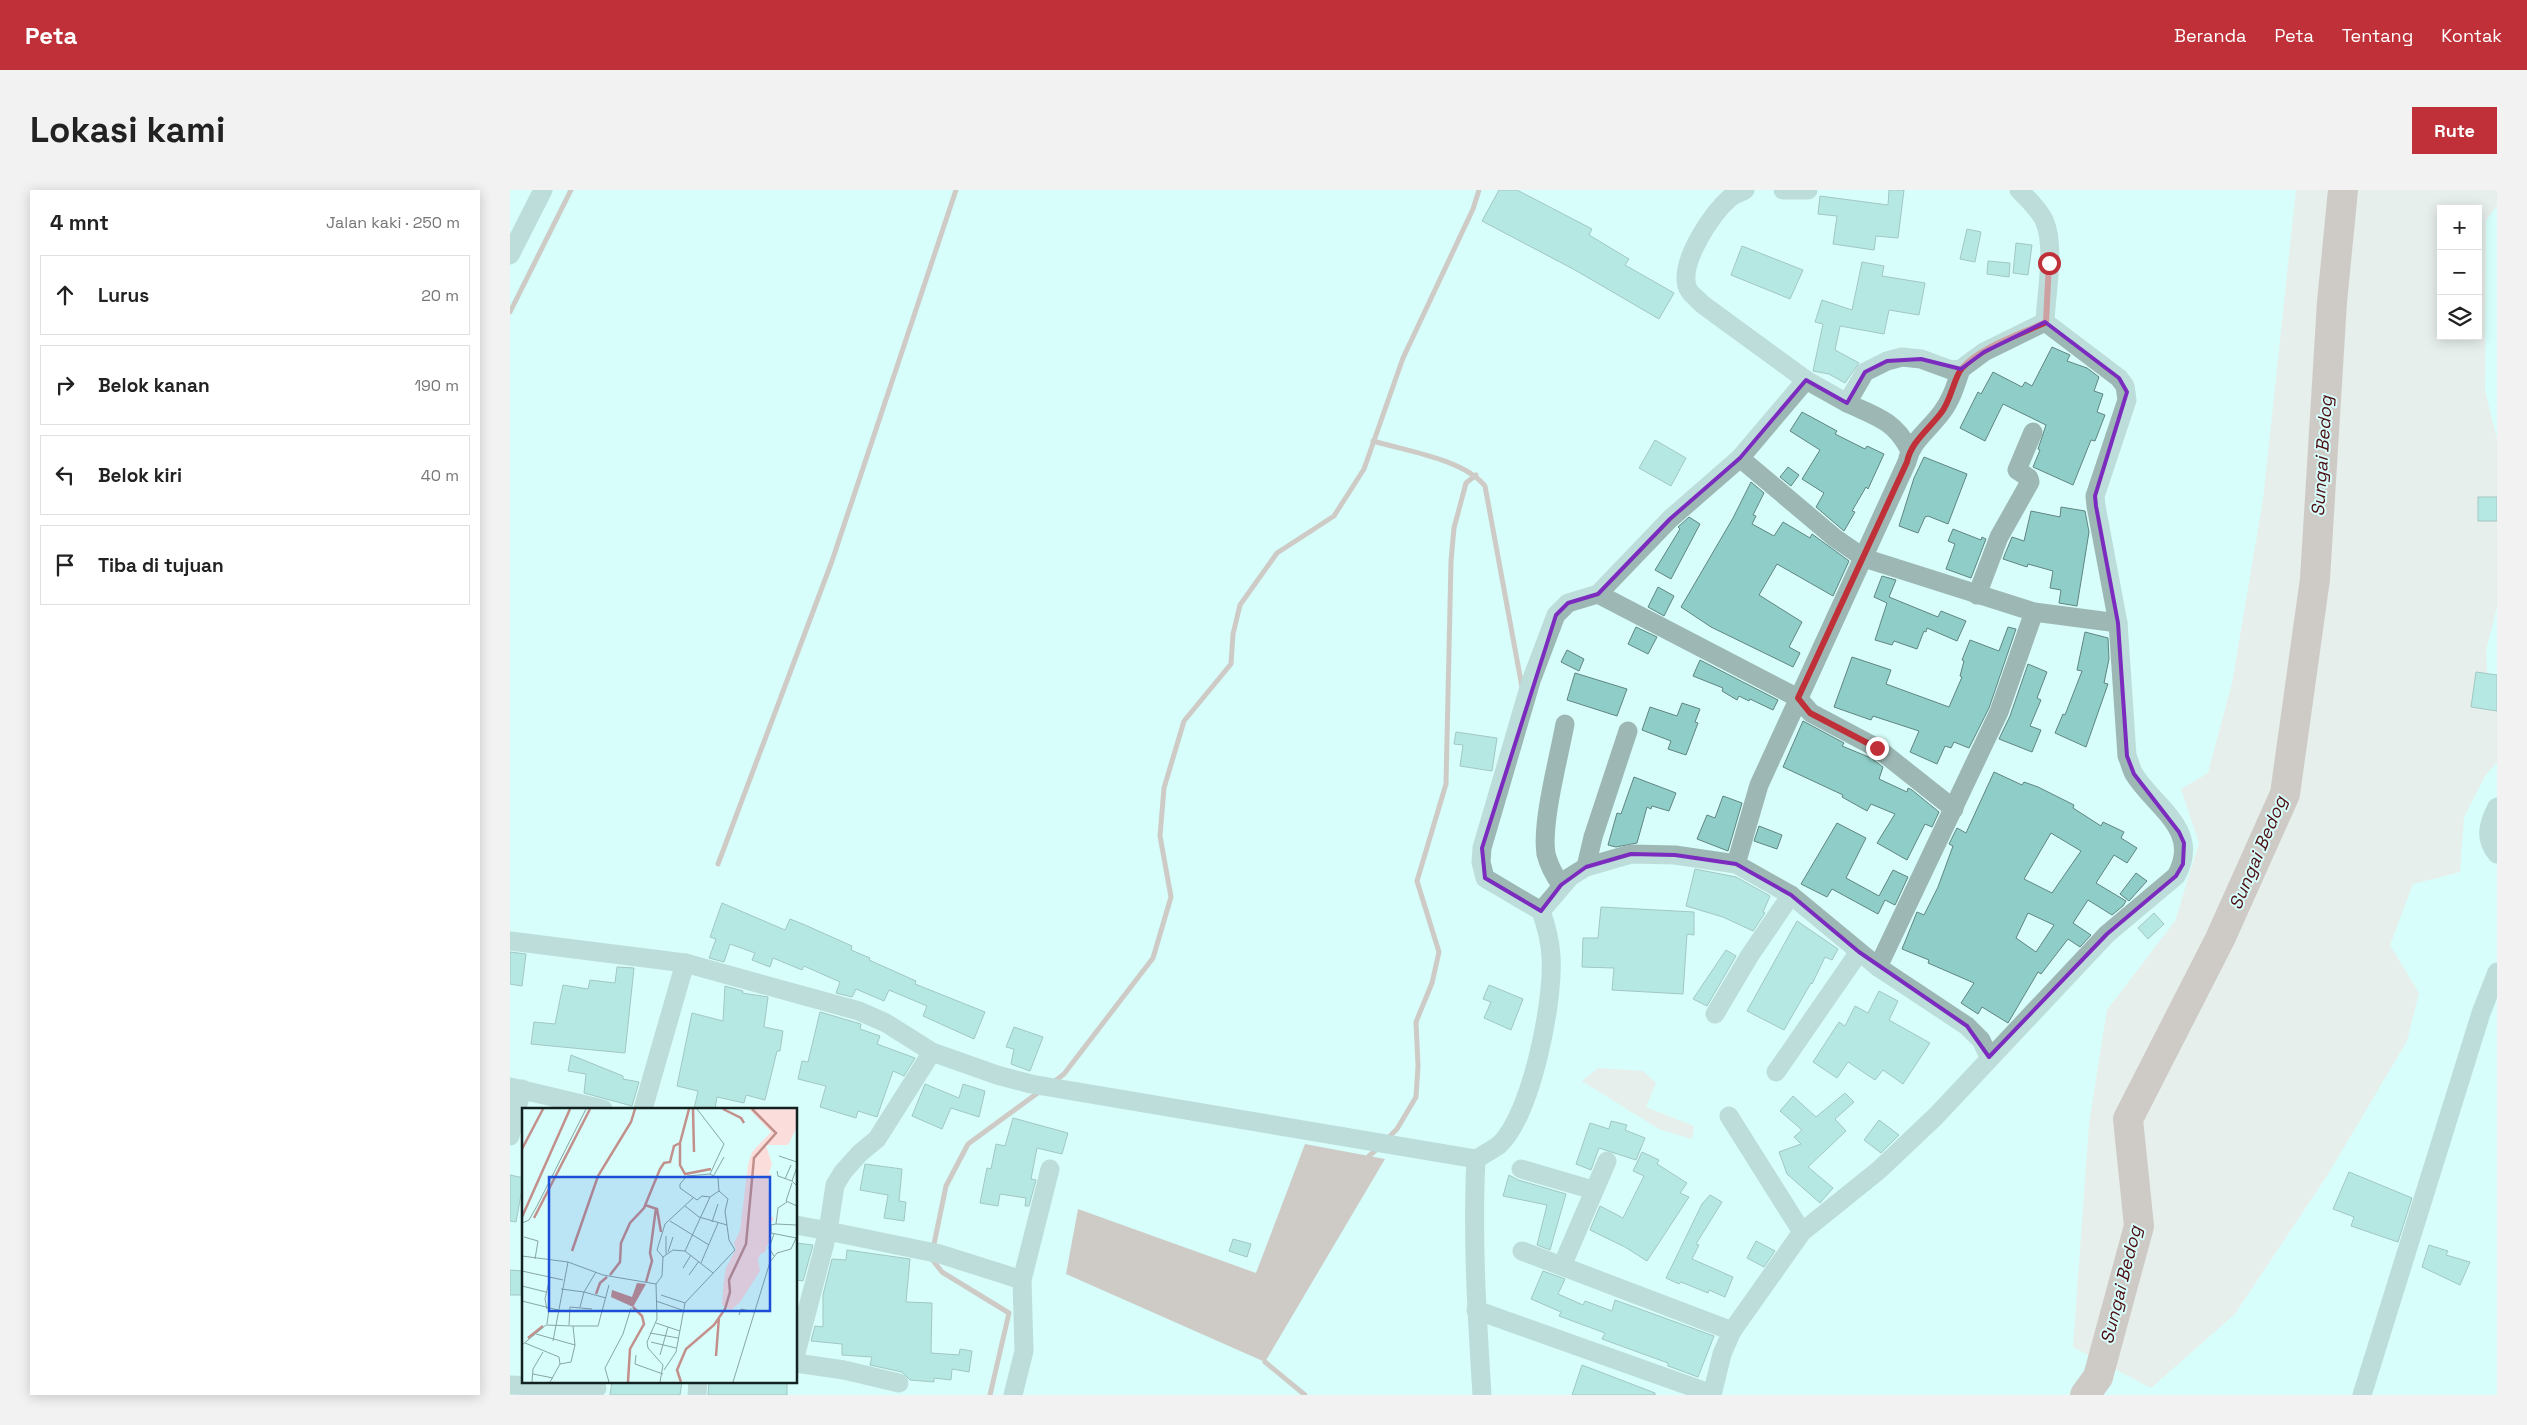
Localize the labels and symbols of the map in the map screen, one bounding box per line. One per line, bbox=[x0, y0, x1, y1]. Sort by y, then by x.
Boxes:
route start bbox=[2038, 252, 2061, 275]
water label: Sungai Bedog bbox=[2306, 393, 2337, 517]
route end bbox=[1866, 737, 1889, 760]
water label: Sungai Bedog bbox=[2223, 791, 2292, 913]
inset map bbox=[522, 1108, 798, 1382]
water label: Sungai Bedog bbox=[2095, 1222, 2147, 1346]

